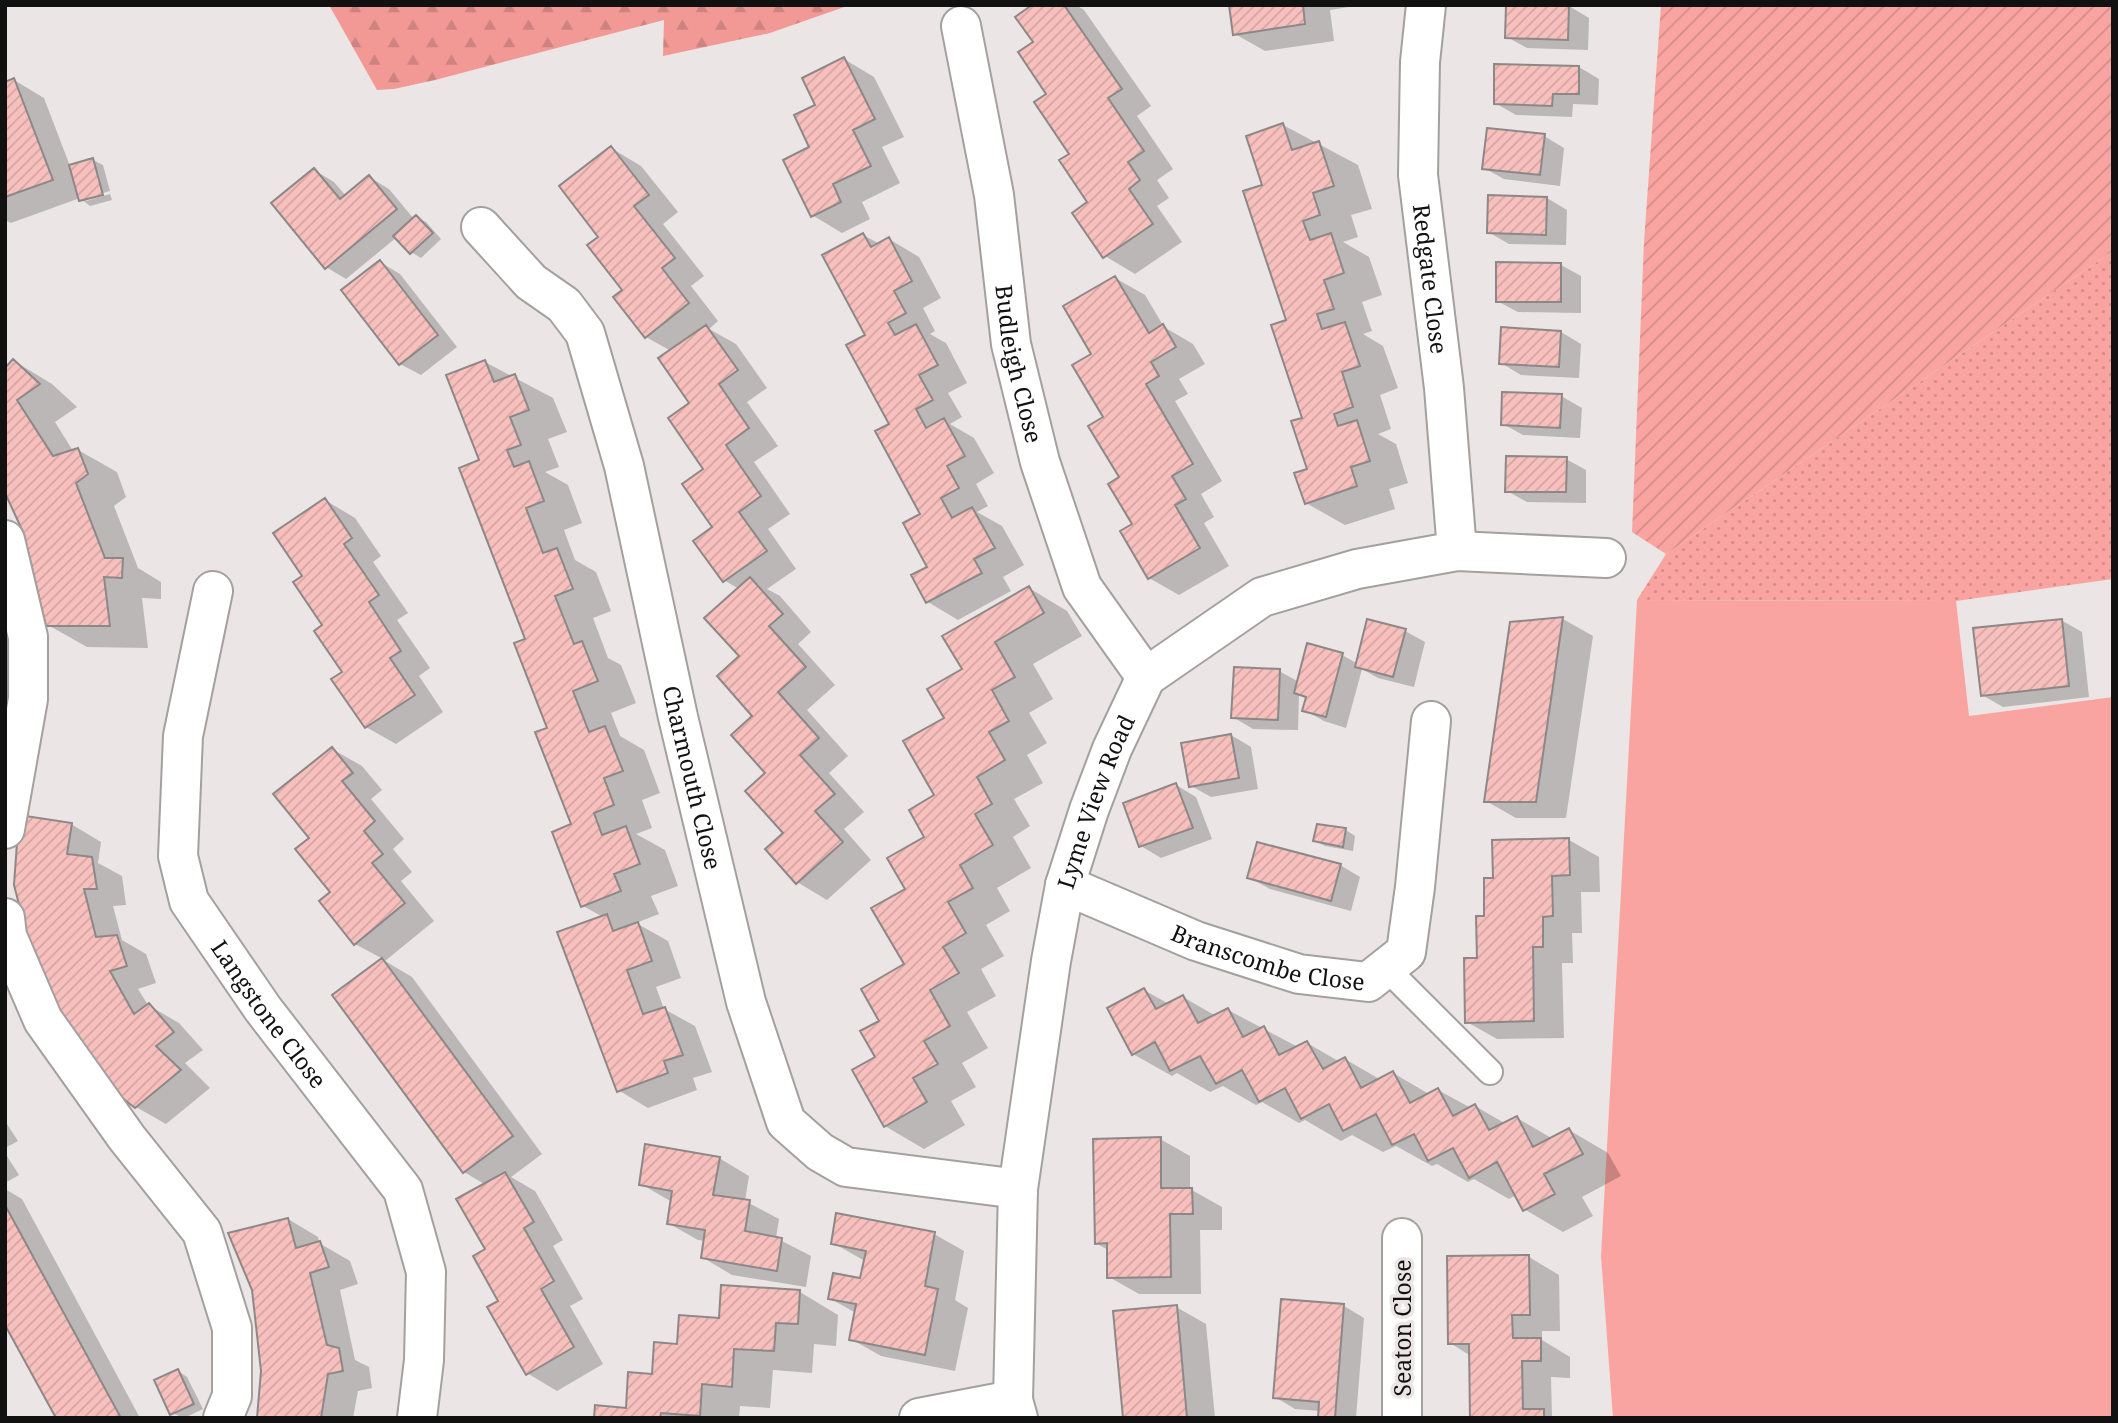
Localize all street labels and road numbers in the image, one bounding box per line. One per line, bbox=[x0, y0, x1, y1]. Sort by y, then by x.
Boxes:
street label: Redgate Close bbox=[1406, 202, 1456, 356]
street label: Budleigh Close bbox=[988, 283, 1051, 446]
street label: Charmouth Close bbox=[656, 682, 730, 873]
street label: Lyme View Road bbox=[1049, 709, 1142, 893]
street label: Branscombe Close bbox=[1166, 916, 1367, 998]
street label: Langstone Close bbox=[204, 933, 334, 1095]
street label: Seaton Close bbox=[1386, 1259, 1418, 1397]

